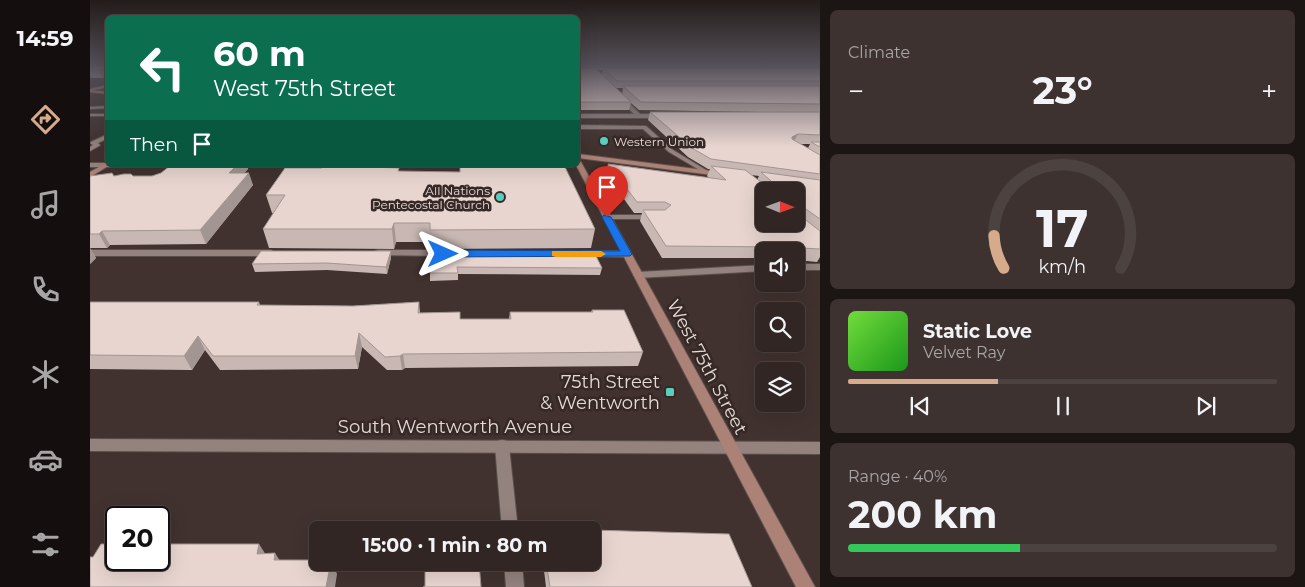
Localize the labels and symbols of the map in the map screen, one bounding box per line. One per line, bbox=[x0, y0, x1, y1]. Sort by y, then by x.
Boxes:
place label: Western Union bbox=[614, 134, 704, 149]
marker: Western Union bbox=[598, 135, 610, 147]
pin bbox=[586, 166, 628, 217]
north arrow bbox=[755, 182, 805, 232]
place label: All Nations Pentecostal Church bbox=[372, 183, 490, 212]
marker: All Nations Pentecostal Church bbox=[494, 191, 506, 203]
position arrow bbox=[416, 227, 468, 279]
street label: West 75th Street bbox=[662, 296, 752, 438]
place label: 75th Street & Wentworth bbox=[540, 371, 660, 414]
marker: 75th Street & Wentworth bbox=[664, 386, 676, 398]
street label: South Wentworth Avenue bbox=[338, 416, 572, 438]
speed limit sign: 20 bbox=[105, 506, 170, 571]

